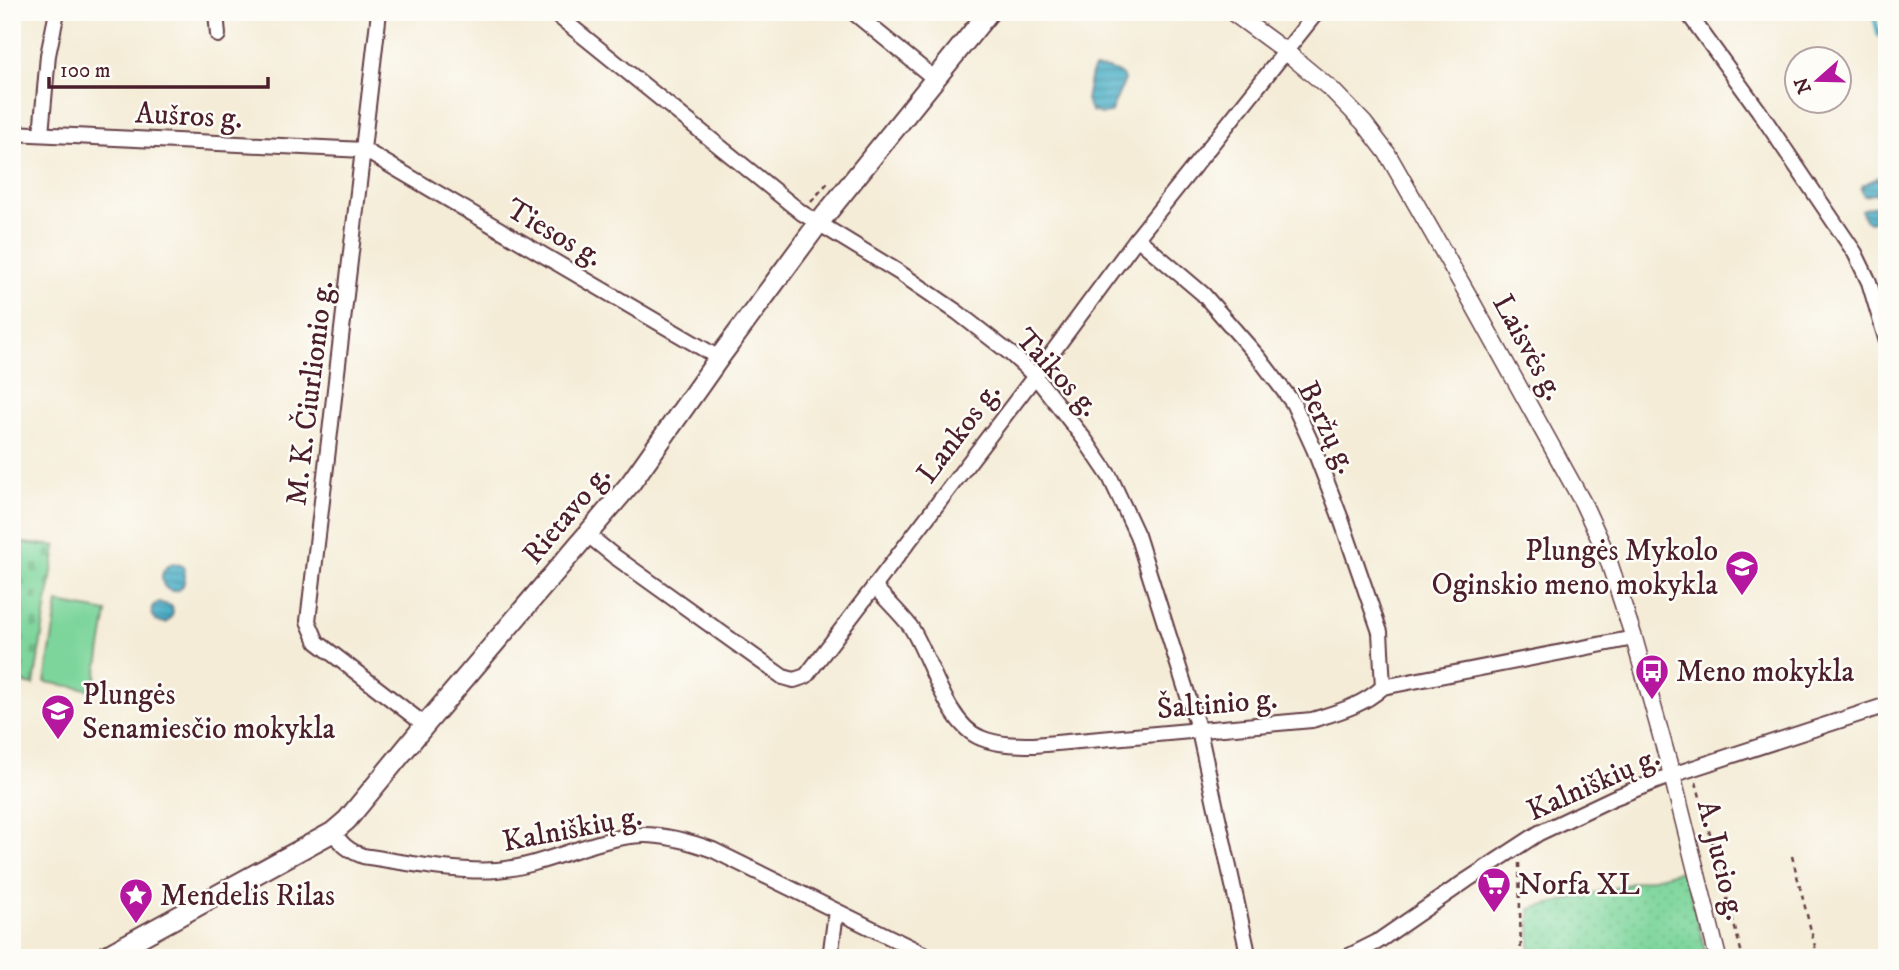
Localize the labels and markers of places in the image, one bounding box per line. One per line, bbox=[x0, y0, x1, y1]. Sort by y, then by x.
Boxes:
place label: Plungės Mykolo Oginskio meno mokykla bbox=[1431, 533, 1718, 604]
school or university icon: Plungės Mykolo Oginskio meno mokykla bbox=[1723, 548, 1761, 597]
bus stop icon: Meno mokykla bbox=[1633, 652, 1671, 701]
place label: Meno mokykla bbox=[1676, 654, 1854, 691]
place label: Plungės Senamiesčio mokykla bbox=[82, 677, 335, 748]
school or university icon: Plungės Senamiesčio mokykla bbox=[39, 692, 77, 741]
supermarket icon: Norfa XL bbox=[1475, 865, 1513, 914]
place label: Norfa XL bbox=[1518, 867, 1640, 904]
place icon: Mendelis Rilas bbox=[117, 876, 155, 925]
place label: Mendelis Rilas bbox=[160, 878, 335, 915]

